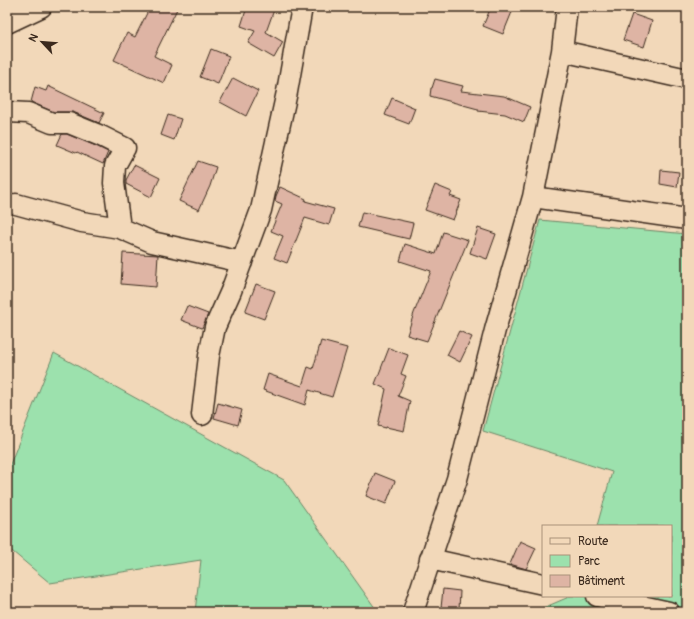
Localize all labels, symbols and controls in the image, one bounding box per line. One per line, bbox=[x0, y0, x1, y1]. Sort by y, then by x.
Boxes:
north arrow bbox=[22, 22, 62, 62]
text: N bbox=[26, 31, 41, 44]
legend bbox=[542, 525, 672, 597]
text: Route bbox=[578, 534, 608, 549]
text: Parc bbox=[578, 554, 600, 569]
text: Bâtiment bbox=[578, 574, 625, 589]

